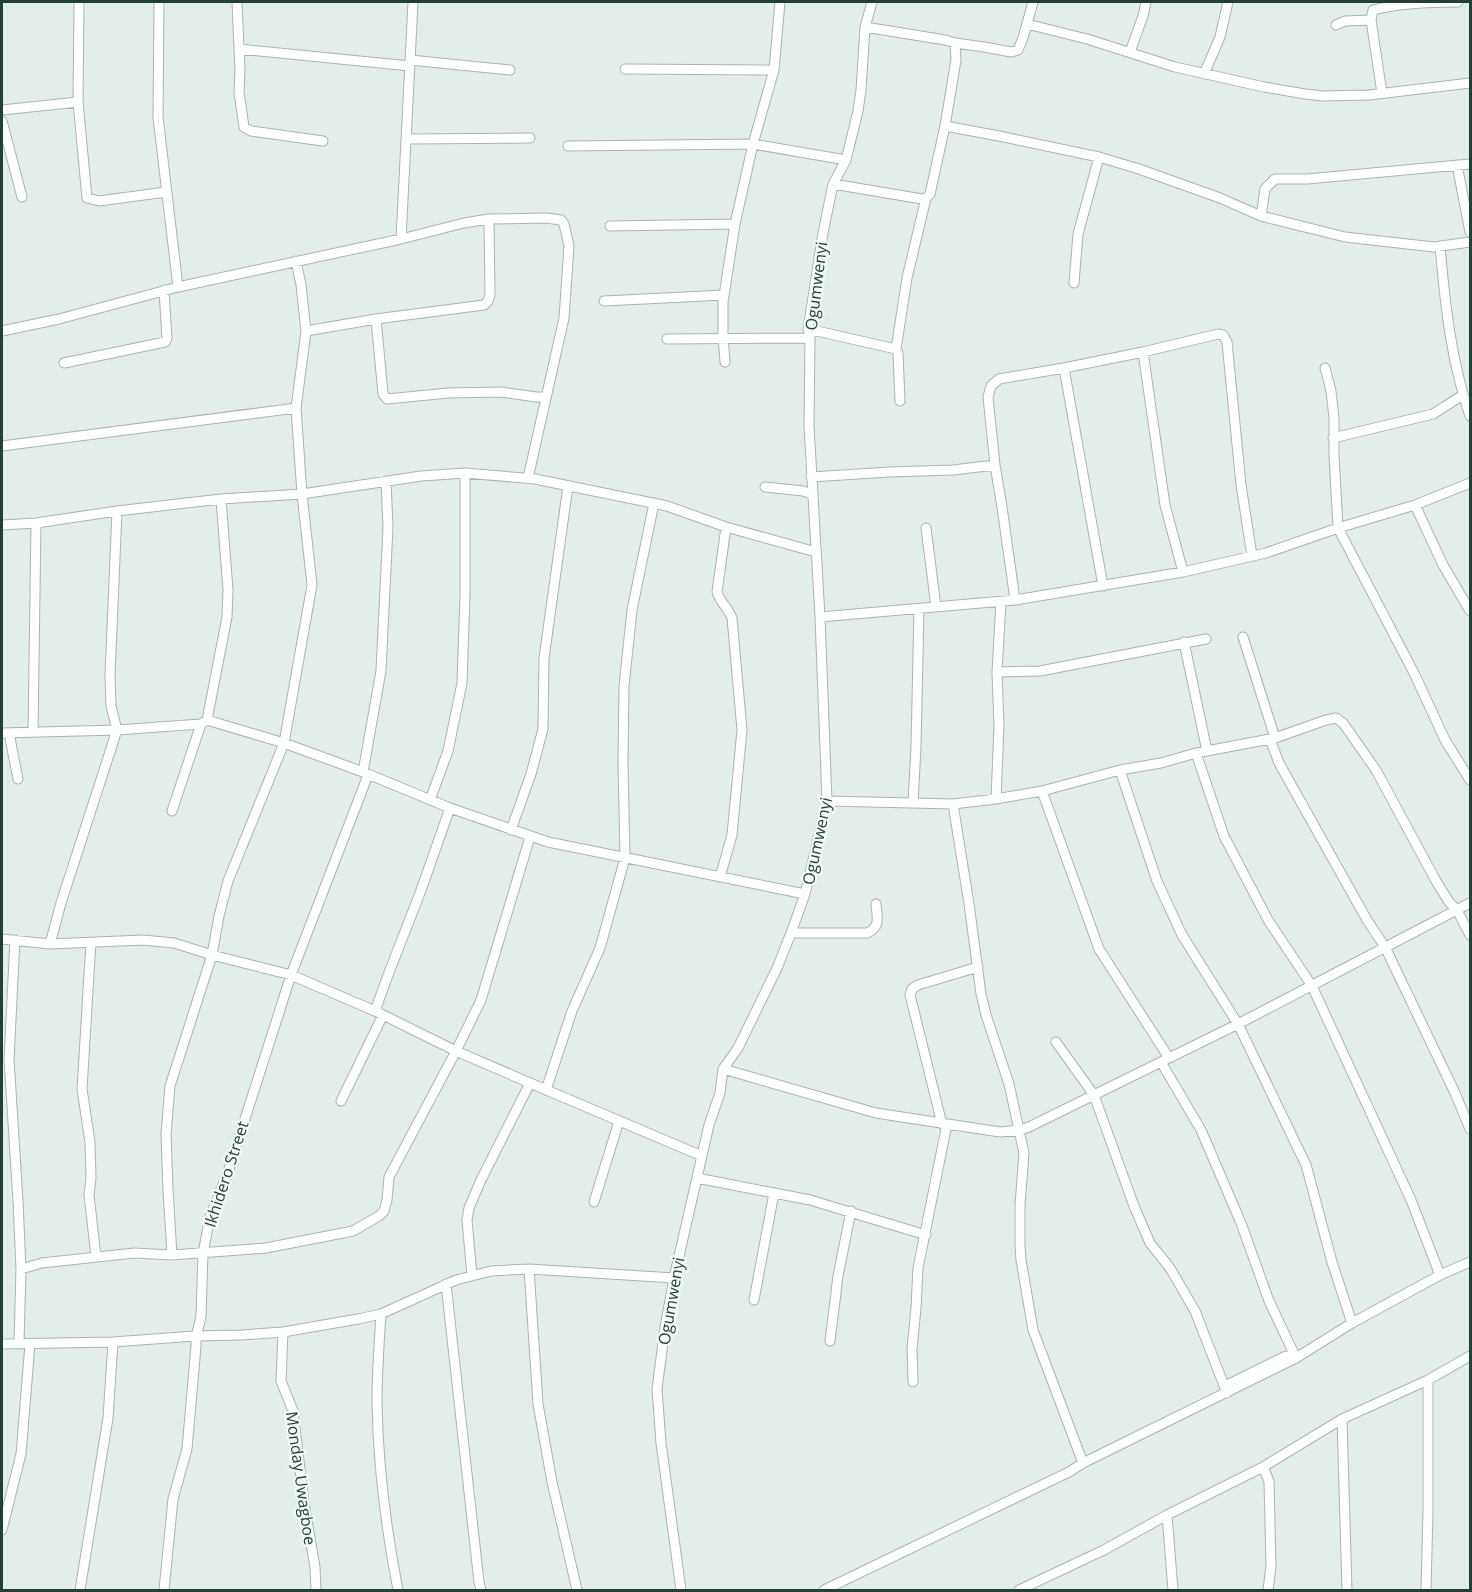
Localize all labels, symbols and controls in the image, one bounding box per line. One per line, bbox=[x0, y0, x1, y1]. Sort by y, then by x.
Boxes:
street label: Ogumwenyi bbox=[800, 240, 832, 332]
street label: Ogumwenyi bbox=[797, 795, 837, 887]
street label: Ikhidero Street bbox=[198, 1118, 254, 1230]
street label: Ogumwenyi bbox=[652, 1255, 690, 1347]
street label: Monday Uwagboe bbox=[281, 1410, 321, 1546]

